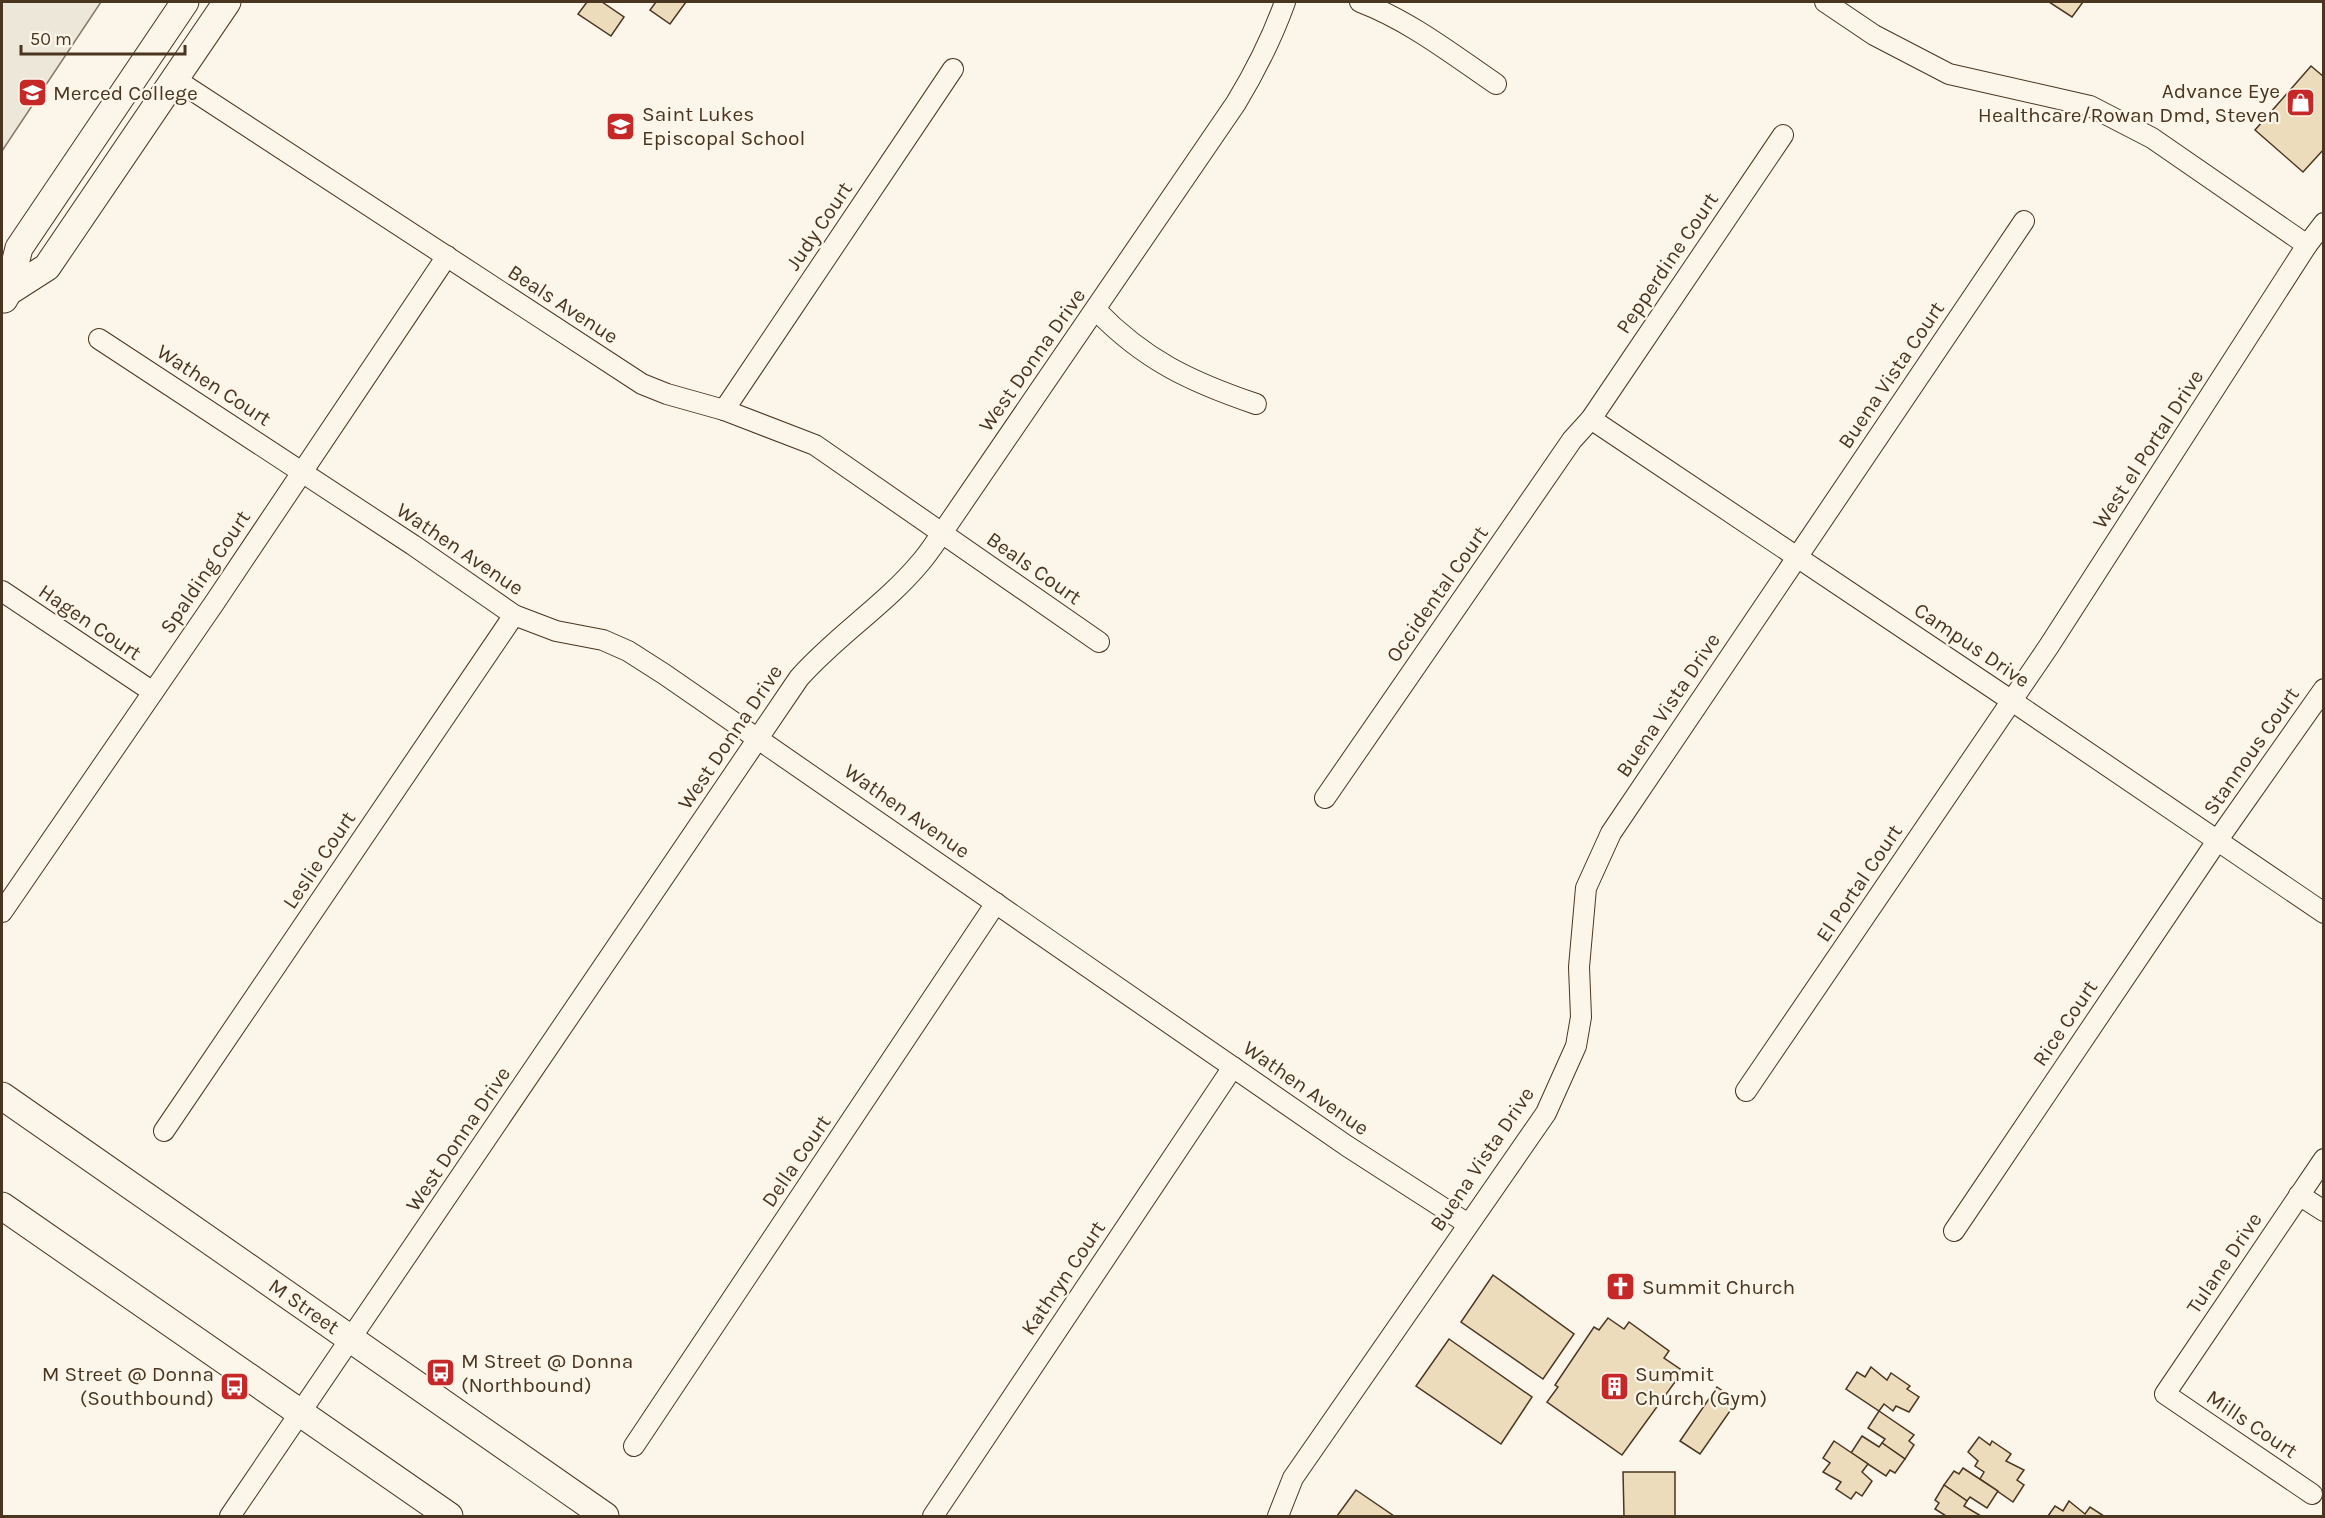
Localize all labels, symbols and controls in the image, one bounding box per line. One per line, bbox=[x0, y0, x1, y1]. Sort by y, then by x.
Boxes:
scale bar bbox=[21, 18, 184, 56]
text: 50 m bbox=[30, 28, 72, 50]
school or university icon: Merced College bbox=[16, 77, 48, 109]
place label: Advance Eye Healthcare/Rowan Dmd, Steven bbox=[1978, 79, 2280, 127]
place label: Merced College bbox=[53, 81, 198, 105]
shop icon: Advance Eye Healthcare/Rowan Dmd, Steven bbox=[2285, 87, 2317, 119]
place label: Saint Lukes Episcopal School bbox=[642, 102, 805, 150]
school or university icon: Saint Lukes Episcopal School bbox=[605, 110, 637, 142]
street label: Judy Court bbox=[781, 177, 857, 275]
street label: Pepperdine Court bbox=[1611, 188, 1723, 338]
street label: Beals Avenue bbox=[503, 260, 623, 348]
street label: West Donna Drive bbox=[974, 284, 1090, 436]
street label: Buena Vista Court bbox=[1833, 297, 1949, 453]
street label: Wathen Court bbox=[152, 339, 276, 431]
street label: West el Portal Drive bbox=[2088, 365, 2208, 533]
street label: Wathen Avenue bbox=[392, 498, 528, 600]
street label: Spalding Court bbox=[155, 506, 255, 638]
street label: Occidental Court bbox=[1381, 521, 1493, 667]
street label: Beals Court bbox=[982, 527, 1086, 609]
street label: Hagen Court bbox=[34, 579, 146, 665]
street label: Campus Drive bbox=[1910, 598, 2034, 692]
street label: Buena Vista Drive bbox=[1611, 628, 1725, 782]
street label: West Donna Drive bbox=[673, 660, 787, 814]
street label: Stannous Court bbox=[2198, 682, 2304, 819]
street label: Wathen Avenue bbox=[840, 759, 974, 863]
street label: Leslie Court bbox=[278, 807, 360, 913]
street label: El Portal Court bbox=[1811, 820, 1907, 946]
street label: Rice Court bbox=[2028, 975, 2102, 1070]
street label: Wathen Avenue bbox=[1239, 1036, 1373, 1140]
street label: West Donna Drive bbox=[401, 1062, 515, 1216]
street label: Buena Vista Drive bbox=[1425, 1082, 1539, 1236]
street label: Della Court bbox=[757, 1110, 836, 1211]
street label: Tulane Drive bbox=[2181, 1208, 2267, 1318]
street label: Kathryn Court bbox=[1016, 1216, 1110, 1340]
church icon: Summit Church bbox=[1605, 1271, 1637, 1303]
street label: M Street bbox=[264, 1273, 344, 1339]
place label: Summit Church bbox=[1642, 1275, 1795, 1299]
place label: M Street @ Donna (Northbound) bbox=[461, 1349, 633, 1397]
bus stop icon: M Street @ Donna (Northbound) bbox=[424, 1357, 456, 1389]
place label: M Street @ Donna (Southbound) bbox=[42, 1362, 214, 1410]
place label: Summit Church (Gym) bbox=[1635, 1362, 1767, 1410]
bus stop icon: M Street @ Donna (Southbound) bbox=[219, 1370, 251, 1402]
building icon: Summit Church (Gym) bbox=[1598, 1370, 1630, 1402]
street label: Mills Court bbox=[2202, 1385, 2302, 1463]

